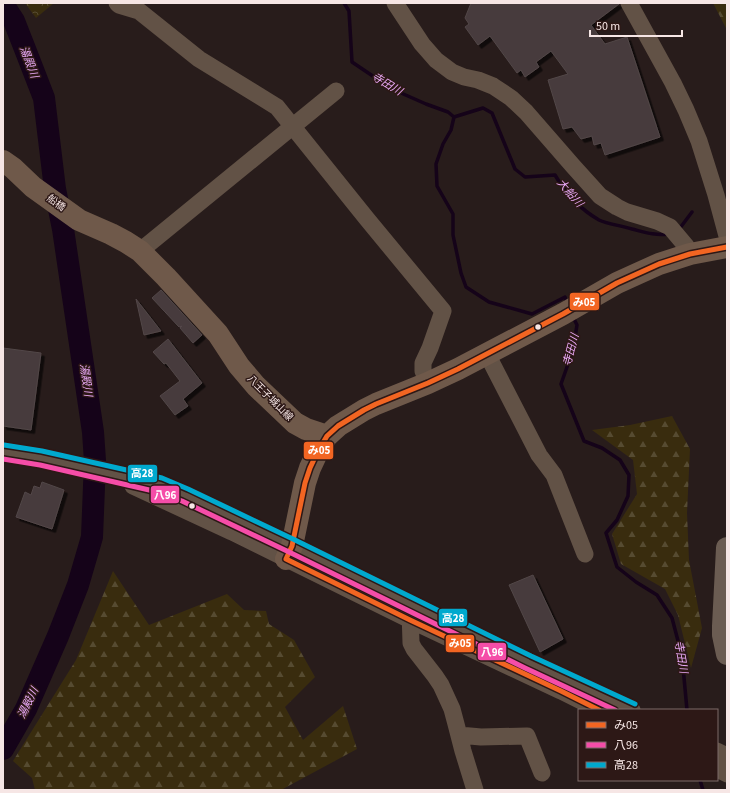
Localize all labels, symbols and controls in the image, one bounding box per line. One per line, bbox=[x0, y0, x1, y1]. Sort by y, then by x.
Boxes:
scale bar bbox=[590, 12, 682, 38]
text: 50 m bbox=[596, 18, 620, 35]
water label: 湯殿川 bbox=[16, 44, 42, 81]
water label: 寺田川 bbox=[369, 69, 406, 99]
water label: 大船川 bbox=[554, 176, 587, 211]
street label: 船橋 bbox=[44, 191, 68, 215]
line badge: み05 bbox=[569, 292, 600, 311]
text: み05 bbox=[573, 295, 595, 310]
unlabelled marker bbox=[533, 322, 543, 332]
water label: 寺田川 bbox=[559, 331, 583, 368]
water label: 湯殿川 bbox=[76, 363, 96, 398]
street label: 八王子城山線 bbox=[244, 372, 296, 424]
line badge: み05 bbox=[303, 441, 334, 460]
text: み05 bbox=[308, 443, 330, 458]
line badge: 高28 bbox=[127, 464, 158, 483]
text: 高28 bbox=[131, 466, 153, 481]
line badge: 八96 bbox=[150, 485, 180, 504]
text: 八96 bbox=[154, 488, 176, 503]
unlabelled marker bbox=[187, 501, 197, 511]
line badge: 高28 bbox=[438, 608, 468, 627]
text: 高28 bbox=[442, 611, 464, 626]
line badge: み05 bbox=[445, 634, 475, 653]
text: み05 bbox=[449, 636, 471, 651]
water label: 寺田川 bbox=[671, 639, 691, 676]
line badge: 八96 bbox=[477, 642, 507, 661]
text: 八96 bbox=[481, 645, 503, 660]
water label: 湯殿川 bbox=[14, 684, 42, 721]
legend bbox=[578, 709, 718, 781]
text: み05 bbox=[614, 717, 638, 734]
text: 八96 bbox=[614, 737, 638, 754]
text: 高28 bbox=[614, 757, 638, 774]

